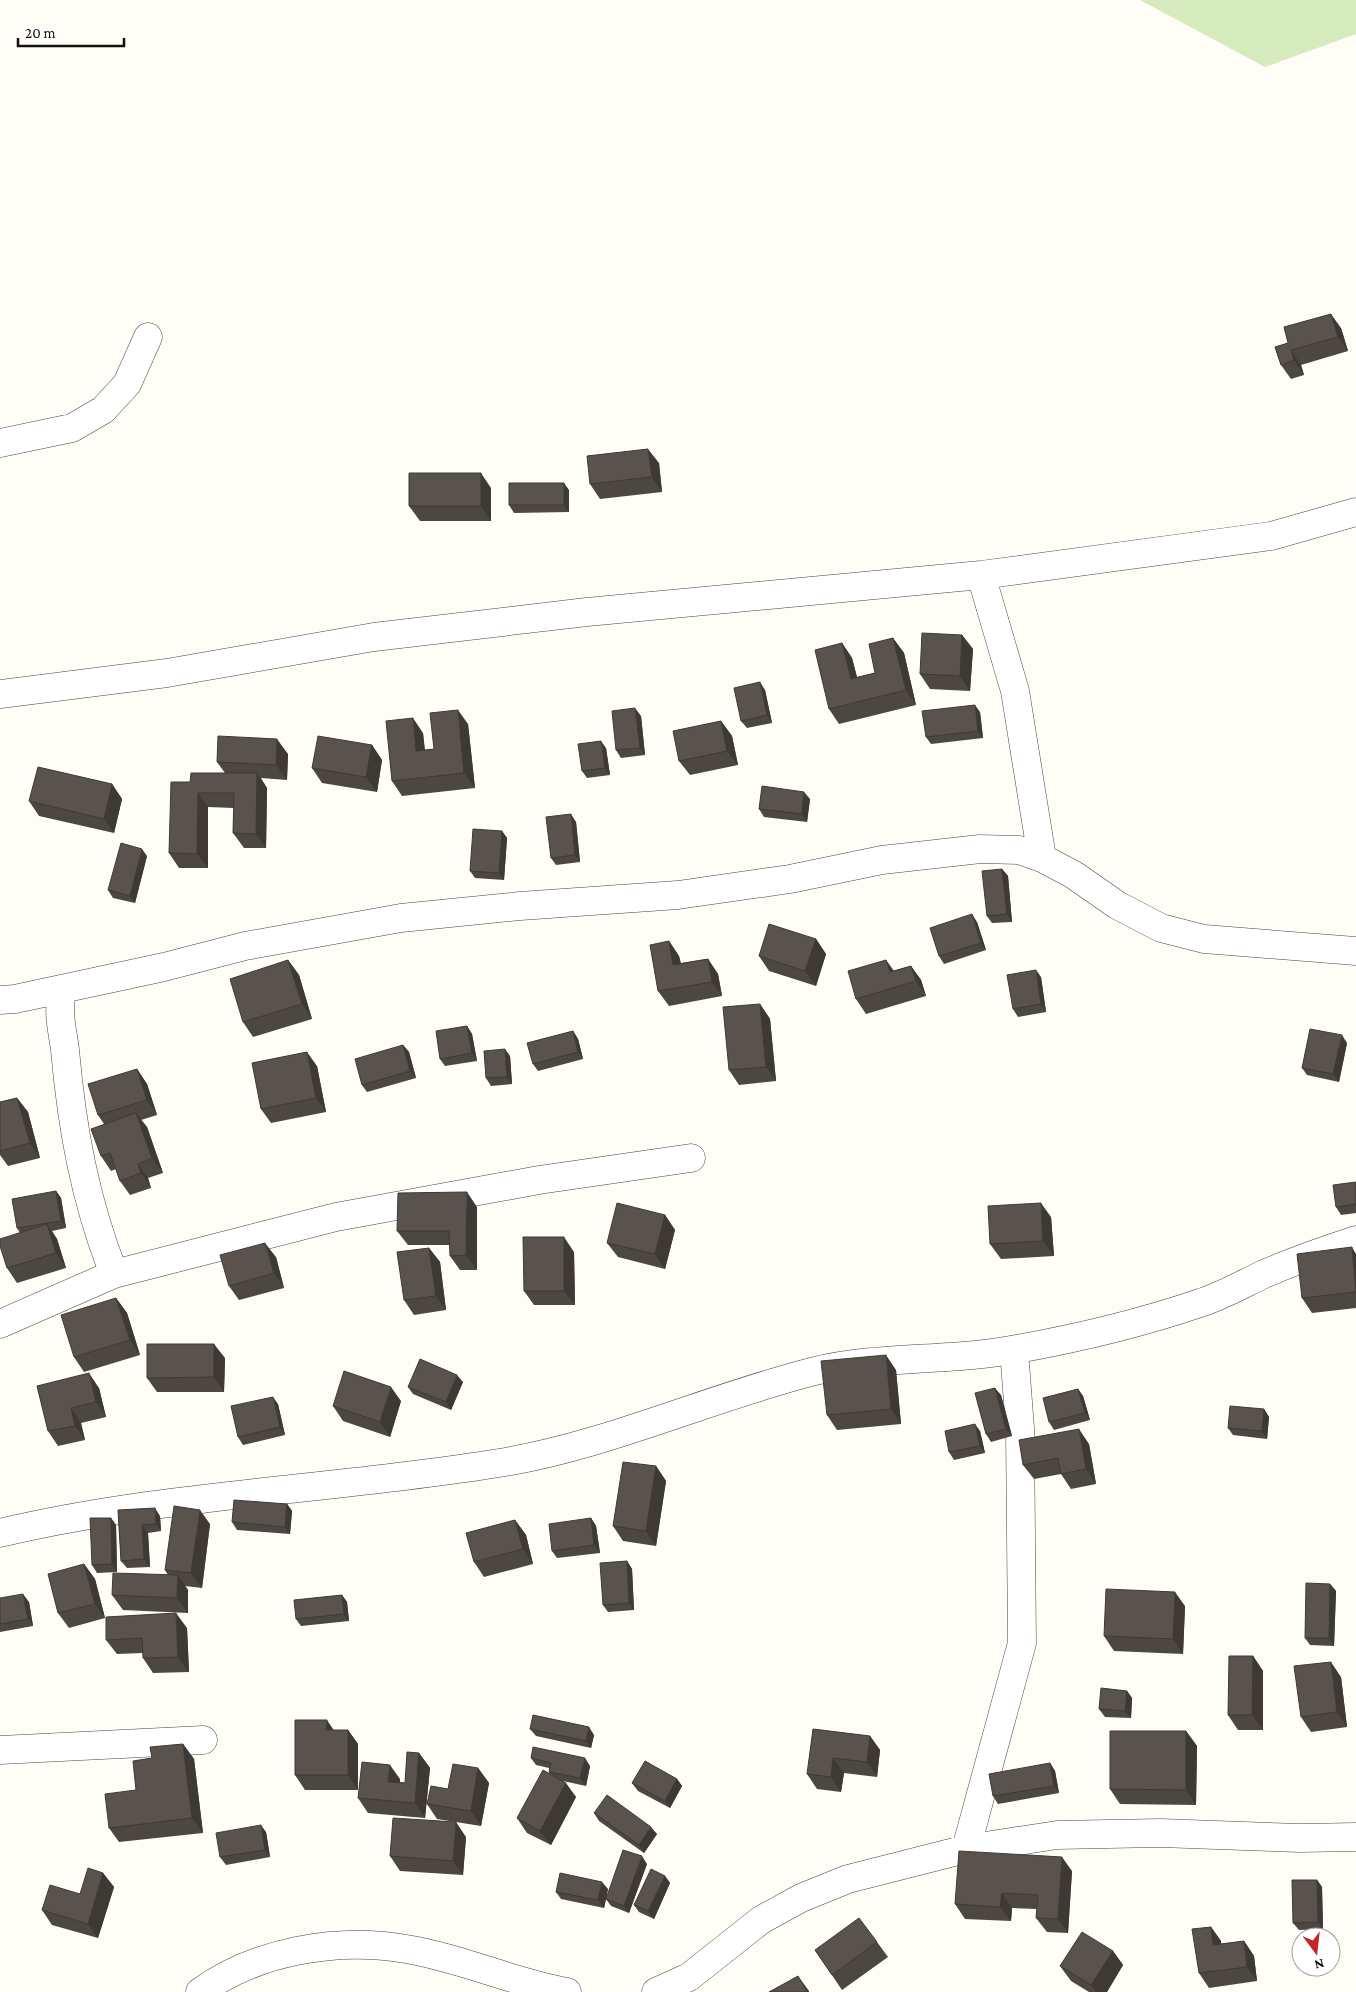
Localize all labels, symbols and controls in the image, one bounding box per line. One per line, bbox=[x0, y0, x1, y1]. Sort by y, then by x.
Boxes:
scale bar bbox=[18, 15, 124, 47]
text: 20 m bbox=[25, 25, 56, 41]
north arrow bbox=[1291, 1927, 1341, 1977]
text: N bbox=[1312, 1956, 1326, 1974]

